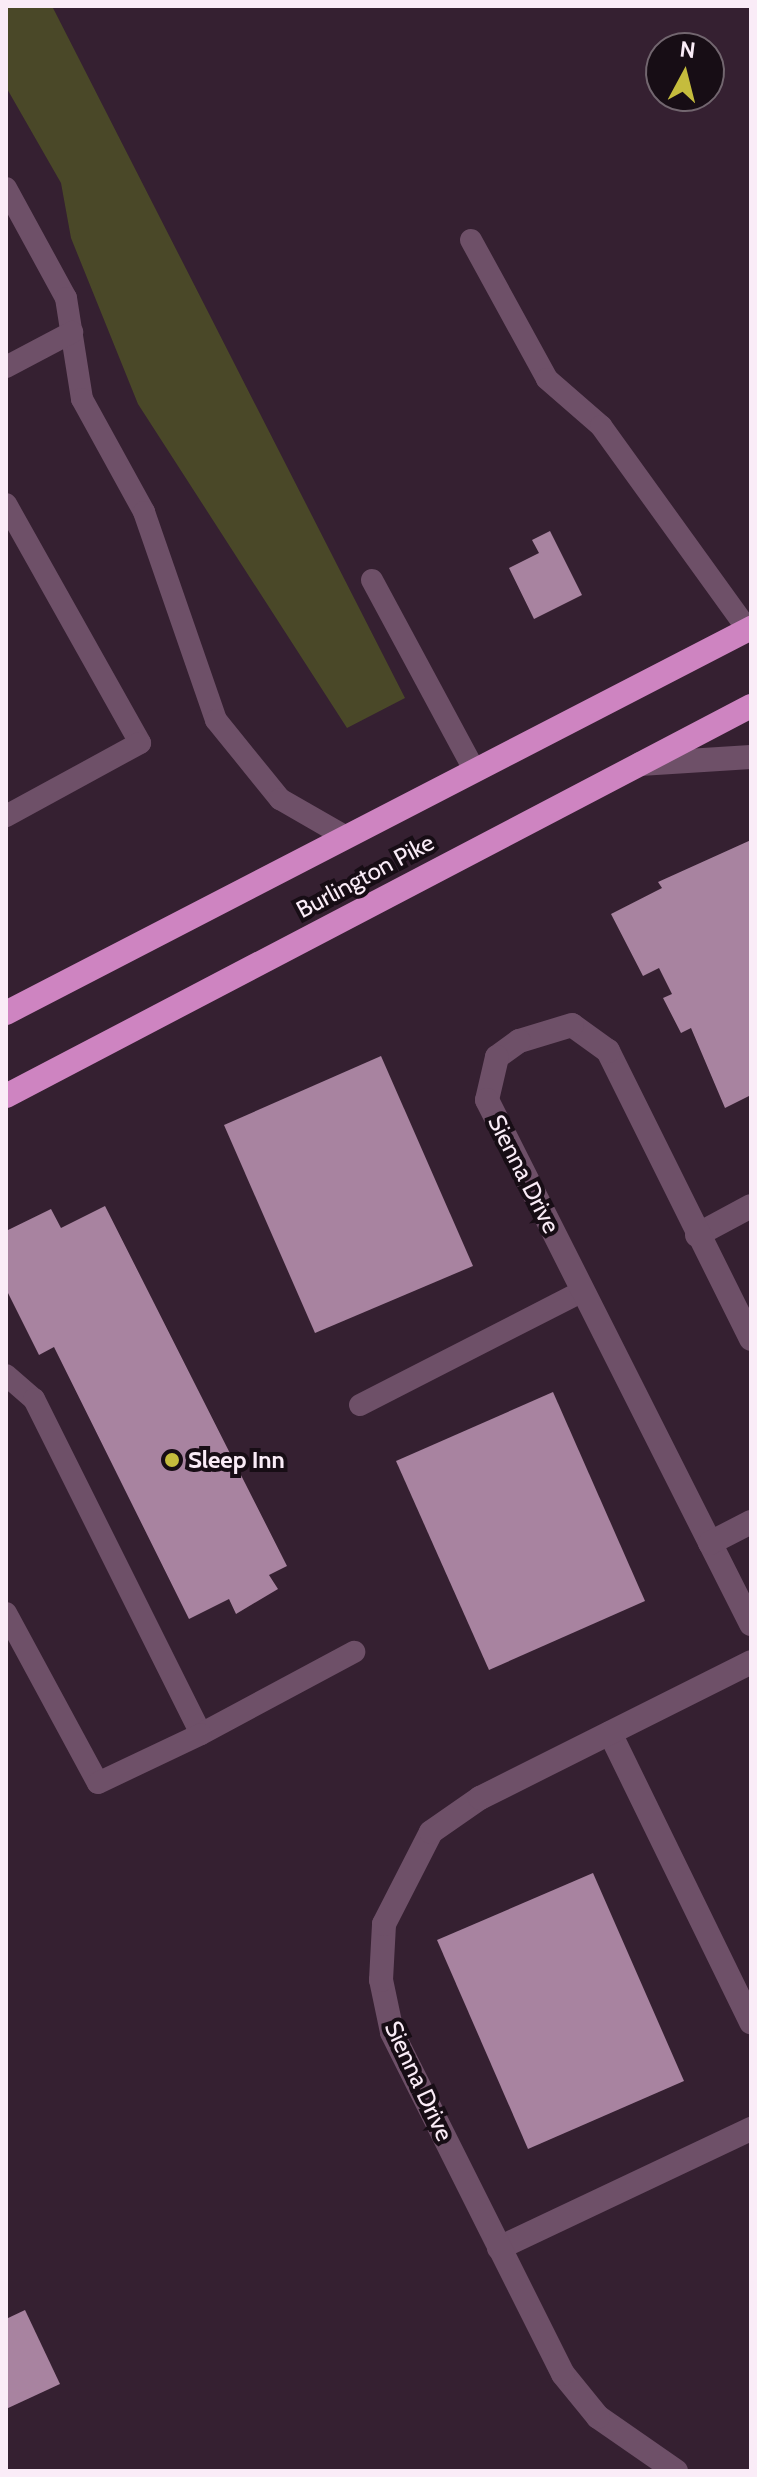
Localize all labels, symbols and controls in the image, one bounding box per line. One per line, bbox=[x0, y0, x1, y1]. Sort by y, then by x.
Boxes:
north arrow bbox=[645, 32, 725, 112]
text: N bbox=[678, 35, 697, 64]
street label: Burlington Pike bbox=[291, 828, 439, 924]
street label: Sienna Drive bbox=[482, 1110, 566, 1238]
place label: Sleep Inn bbox=[188, 1446, 285, 1474]
marker: Sleep Inn bbox=[163, 1451, 181, 1469]
street label: Sienna Drive bbox=[379, 2017, 459, 2145]

